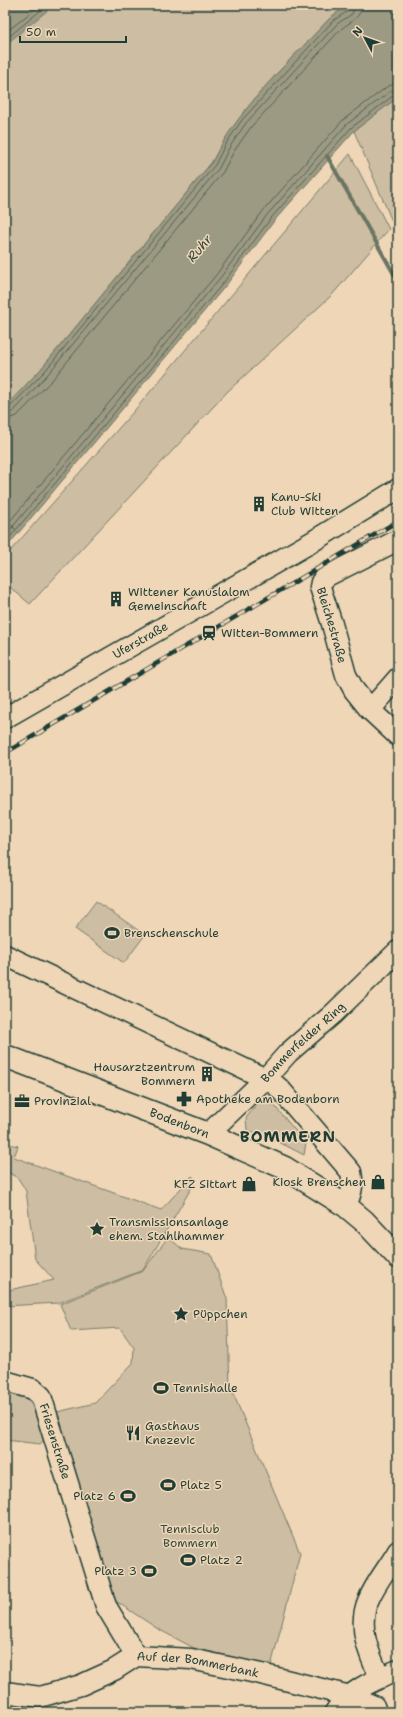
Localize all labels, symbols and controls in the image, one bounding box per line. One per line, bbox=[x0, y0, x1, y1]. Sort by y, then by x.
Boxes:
scale bar bbox=[20, 18, 126, 44]
north arrow bbox=[345, 18, 385, 58]
text: N bbox=[349, 23, 367, 40]
text: 50 m bbox=[26, 24, 56, 40]
water label: Ruhr bbox=[183, 231, 216, 265]
place label: Kanu-Ski Club Witten bbox=[271, 489, 338, 519]
building icon: Kanu-Ski Club Witten bbox=[250, 495, 268, 513]
place label: Wittener Kanuslalom Gemeinschaft bbox=[128, 584, 250, 614]
street label: Bleichestraße bbox=[313, 585, 350, 665]
building icon: Wittener Kanuslalom Gemeinschaft bbox=[107, 590, 125, 608]
street label: Uferstraße bbox=[110, 618, 171, 663]
station icon: Witten-Bommern bbox=[200, 624, 218, 642]
place label: Witten-Bommern bbox=[221, 625, 318, 641]
sports icon: Brenschenschule bbox=[103, 924, 121, 942]
place label: Brenschenschule bbox=[124, 925, 219, 941]
street label: Bommerfelder Ring bbox=[257, 999, 349, 1086]
place label: Hausarztzentrum Bommern bbox=[94, 1059, 195, 1089]
building icon: Hausarztzentrum Bommern bbox=[198, 1065, 216, 1083]
pharmacy icon: Apotheke am Bodenborn bbox=[175, 1090, 193, 1108]
place label: Apotheke am Bodenborn bbox=[196, 1091, 340, 1107]
office icon: Provinzial bbox=[13, 1092, 31, 1110]
place label: Provinzial bbox=[34, 1093, 91, 1109]
street label: Bodenborn bbox=[147, 1104, 212, 1142]
district label: BOMMERN bbox=[240, 1126, 336, 1147]
shop icon: Kiosk Brenschen bbox=[369, 1173, 387, 1191]
place label: Kiosk Brenschen bbox=[272, 1174, 366, 1190]
shop icon: KFZ Sittart bbox=[240, 1175, 258, 1193]
place label: KFZ Sittart bbox=[174, 1176, 237, 1192]
place label: Transmissionsanlage ehem. Stahlhammer bbox=[109, 1214, 229, 1244]
place icon: Transmissionsanlage ehem. Stahlhammer bbox=[88, 1220, 106, 1238]
place icon: Püppchen bbox=[172, 1305, 190, 1323]
place label: Püppchen bbox=[193, 1306, 248, 1322]
sports icon: Tennishalle bbox=[152, 1379, 170, 1397]
place label: Tennishalle bbox=[173, 1380, 238, 1396]
street label: Friesenstraße bbox=[36, 1401, 74, 1481]
place label: Gasthaus Knezevic bbox=[145, 1418, 200, 1448]
restaurant icon: Gasthaus Knezevic bbox=[124, 1424, 142, 1442]
sports icon: Platz 5 bbox=[159, 1476, 177, 1494]
place label: Platz 5 bbox=[180, 1477, 222, 1493]
sports icon: Platz 6 bbox=[119, 1487, 137, 1505]
place label: Platz 6 bbox=[73, 1488, 116, 1504]
park label: Tennisclub Bommern bbox=[160, 1521, 220, 1551]
sports icon: Platz 2 bbox=[179, 1551, 197, 1569]
place label: Platz 2 bbox=[200, 1552, 243, 1568]
sports icon: Platz 3 bbox=[140, 1562, 158, 1580]
place label: Platz 3 bbox=[94, 1563, 137, 1579]
street label: Auf der Bommerbank bbox=[136, 1648, 261, 1681]

